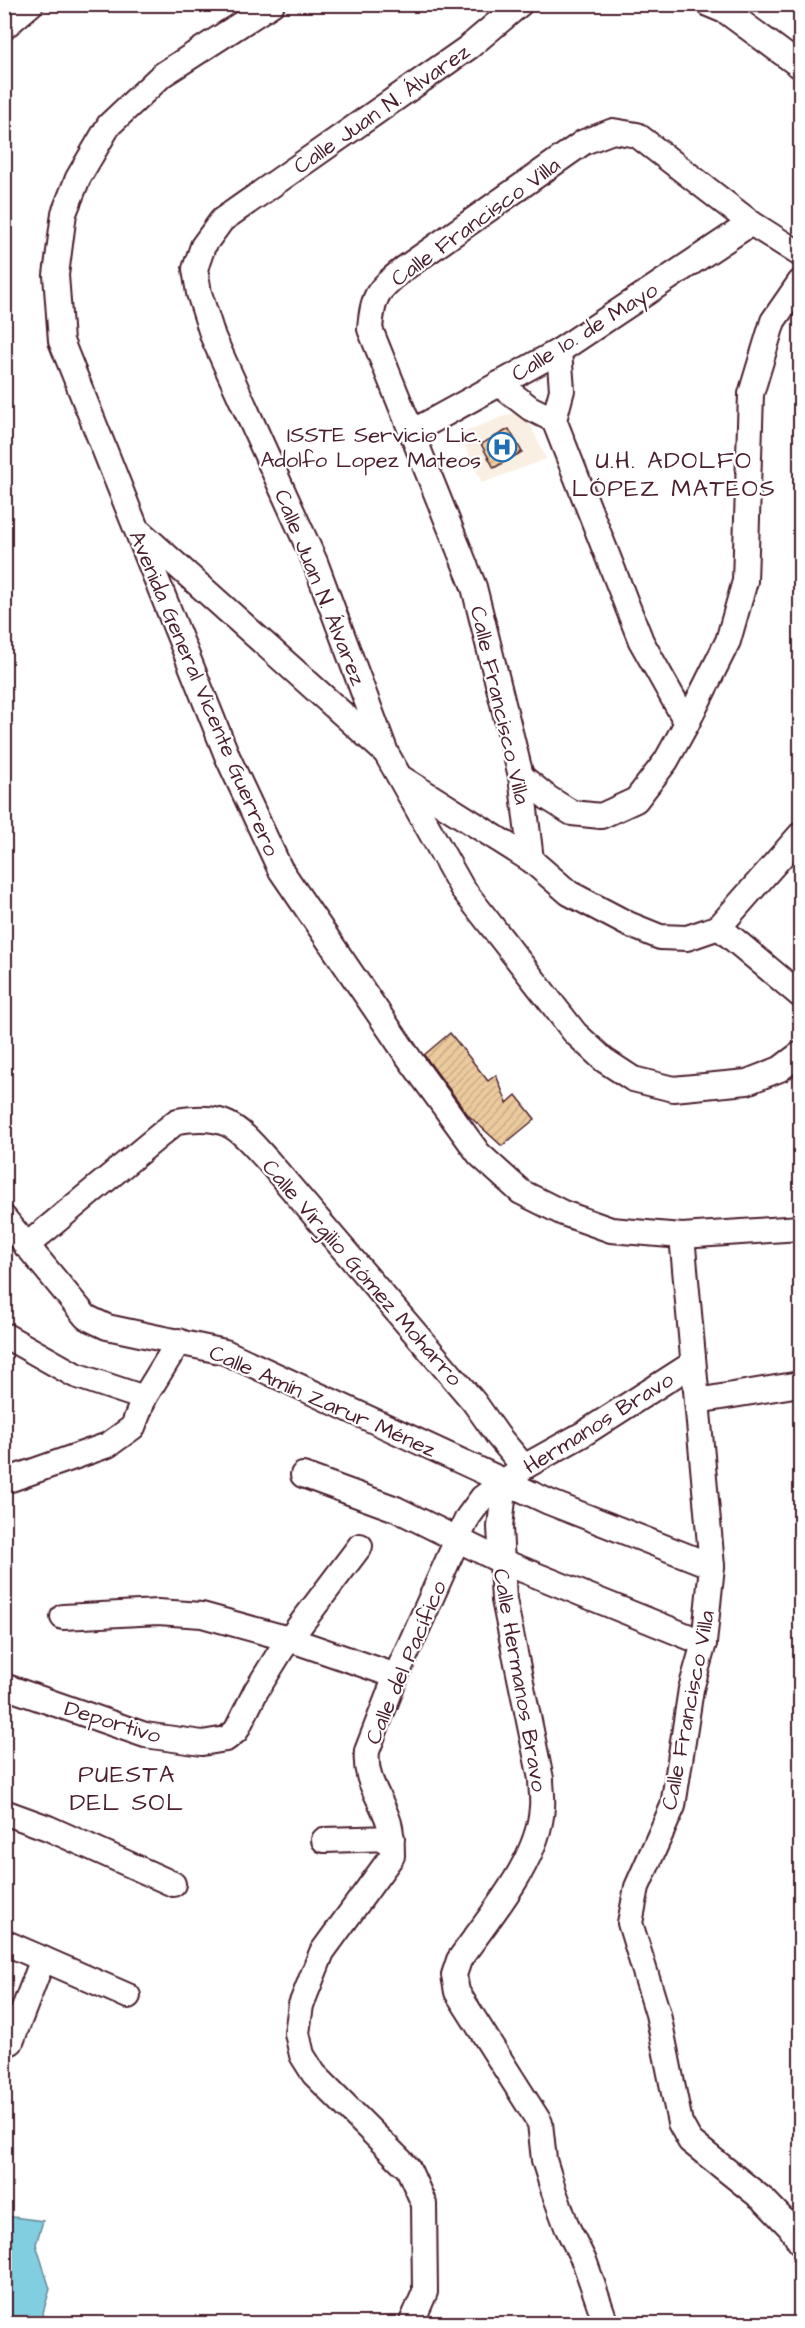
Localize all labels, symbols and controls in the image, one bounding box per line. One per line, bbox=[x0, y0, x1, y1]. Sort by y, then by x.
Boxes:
street label: Calle Juan N. Álvarez bbox=[287, 37, 476, 182]
street label: Calle Francisco Villa bbox=[385, 150, 567, 294]
street label: Calle 1o. de Mayo bbox=[506, 274, 665, 391]
place label: ISSTE Servicio Lic. Adolfo Lopez Mateos bbox=[260, 420, 481, 476]
hospital icon: ISSTE Servicio Lic. Adolfo Lopez Mateos bbox=[486, 431, 518, 463]
district label: U.H. ADOLFO LÓPEZ MATEOS bbox=[572, 444, 776, 506]
street label: Calle Juan N. Álvarez bbox=[266, 485, 373, 690]
street label: Avenida General Vicente Guerrero bbox=[121, 526, 287, 862]
street label: Calle Francisco Villa bbox=[462, 603, 537, 808]
street label: Calle Virgilio Gómez Moharro bbox=[254, 1153, 470, 1394]
street label: Calle Amín Zarur Ménez bbox=[204, 1337, 441, 1465]
street label: Hermanos Bravo bbox=[518, 1364, 680, 1482]
street label: Calle Hermanos Bravo bbox=[485, 1566, 555, 1795]
street label: Calle del Pacífico bbox=[358, 1575, 455, 1749]
street label: Calle Francisco Villa bbox=[654, 1608, 723, 1813]
street label: Deportivo bbox=[61, 1693, 165, 1752]
district label: PUESTA DEL SOL bbox=[70, 1758, 184, 1820]

